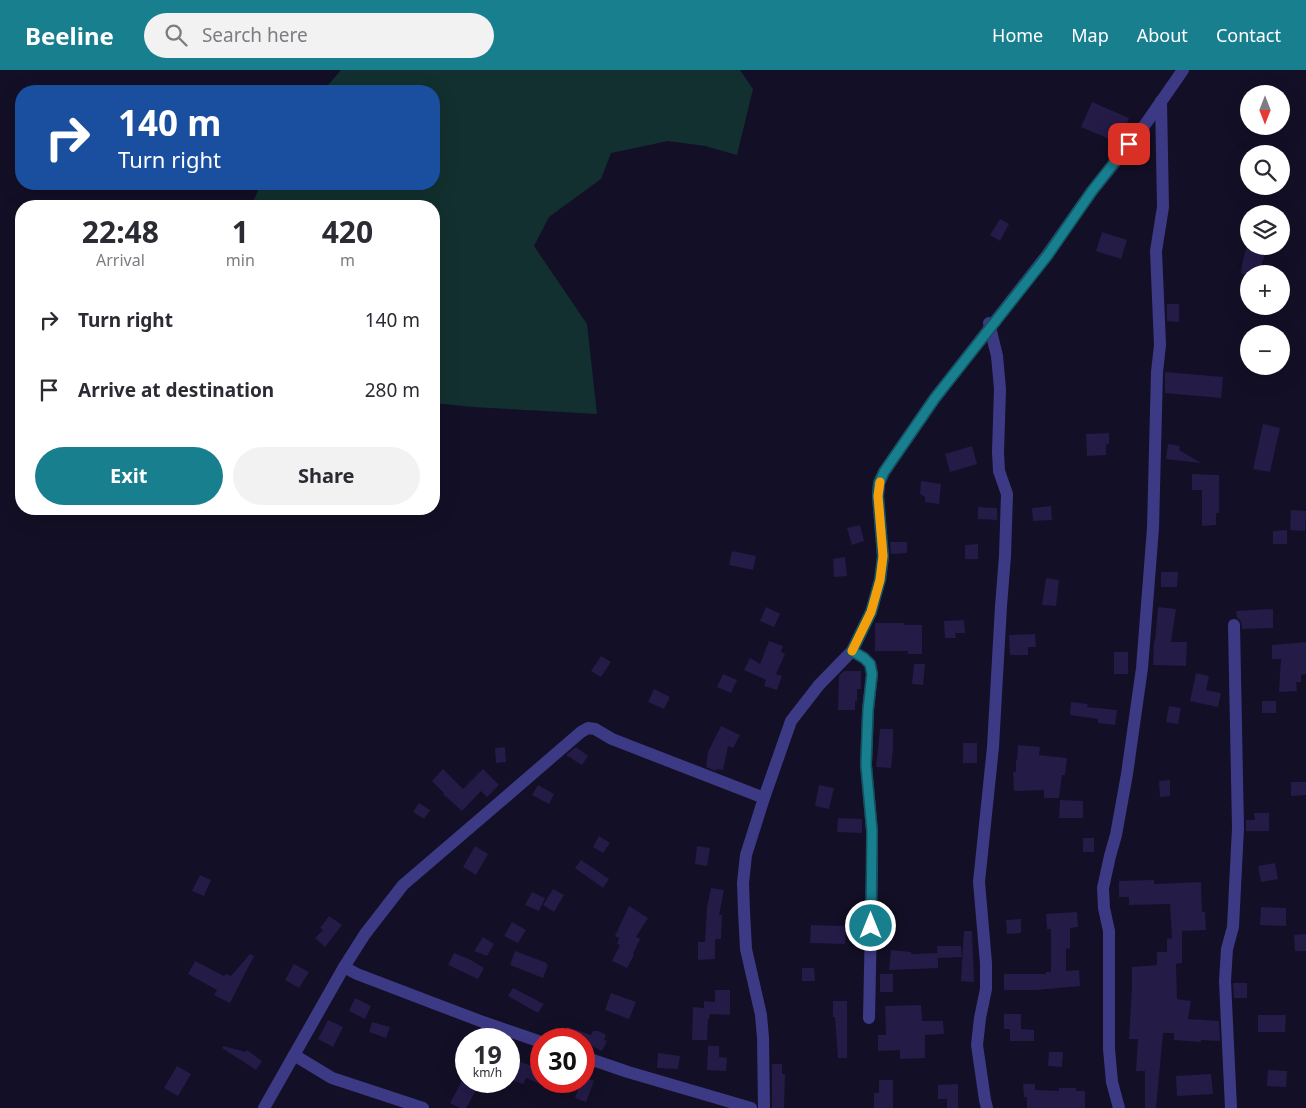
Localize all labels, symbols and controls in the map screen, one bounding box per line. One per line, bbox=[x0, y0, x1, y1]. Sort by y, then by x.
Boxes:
search box bbox=[144, 13, 494, 58]
text: Beeline bbox=[25, 19, 114, 52]
icon: search bbox=[162, 21, 190, 49]
text: Search here bbox=[202, 22, 308, 48]
text: Home bbox=[992, 23, 1043, 47]
text: Map bbox=[1071, 23, 1109, 47]
text: About bbox=[1137, 23, 1188, 47]
text: Contact bbox=[1216, 23, 1281, 47]
north arrow bbox=[1240, 85, 1290, 135]
map controls bbox=[1240, 85, 1290, 375]
text: 140 m bbox=[118, 99, 221, 146]
icon: right bbox=[35, 105, 100, 170]
pin bbox=[1108, 123, 1150, 165]
icon: arrive bbox=[1115, 130, 1143, 158]
text: Turn right bbox=[118, 144, 221, 174]
button: search bbox=[1240, 145, 1290, 195]
button: layers bbox=[1240, 205, 1290, 255]
text: 22:48 bbox=[82, 211, 159, 252]
text: 1 bbox=[232, 211, 249, 252]
text: 420 bbox=[322, 211, 373, 252]
text: Arrival bbox=[96, 249, 145, 271]
text: min bbox=[226, 249, 255, 271]
text: m bbox=[340, 249, 355, 271]
button: + bbox=[1240, 265, 1290, 315]
icon: right bbox=[35, 306, 63, 334]
text: Turn right bbox=[78, 307, 173, 333]
text: 140 m bbox=[365, 307, 420, 333]
button: − bbox=[1240, 325, 1290, 375]
icon: arrive bbox=[35, 376, 63, 404]
text: Arrive at destination bbox=[78, 377, 274, 403]
text: 280 m bbox=[365, 377, 420, 403]
button: Exit bbox=[35, 447, 223, 505]
button: Share bbox=[233, 447, 420, 505]
position arrow bbox=[844, 899, 896, 951]
speed limit sign: 30 bbox=[530, 1028, 595, 1093]
text: 19 bbox=[473, 1037, 502, 1071]
text: km/h bbox=[473, 1064, 502, 1081]

